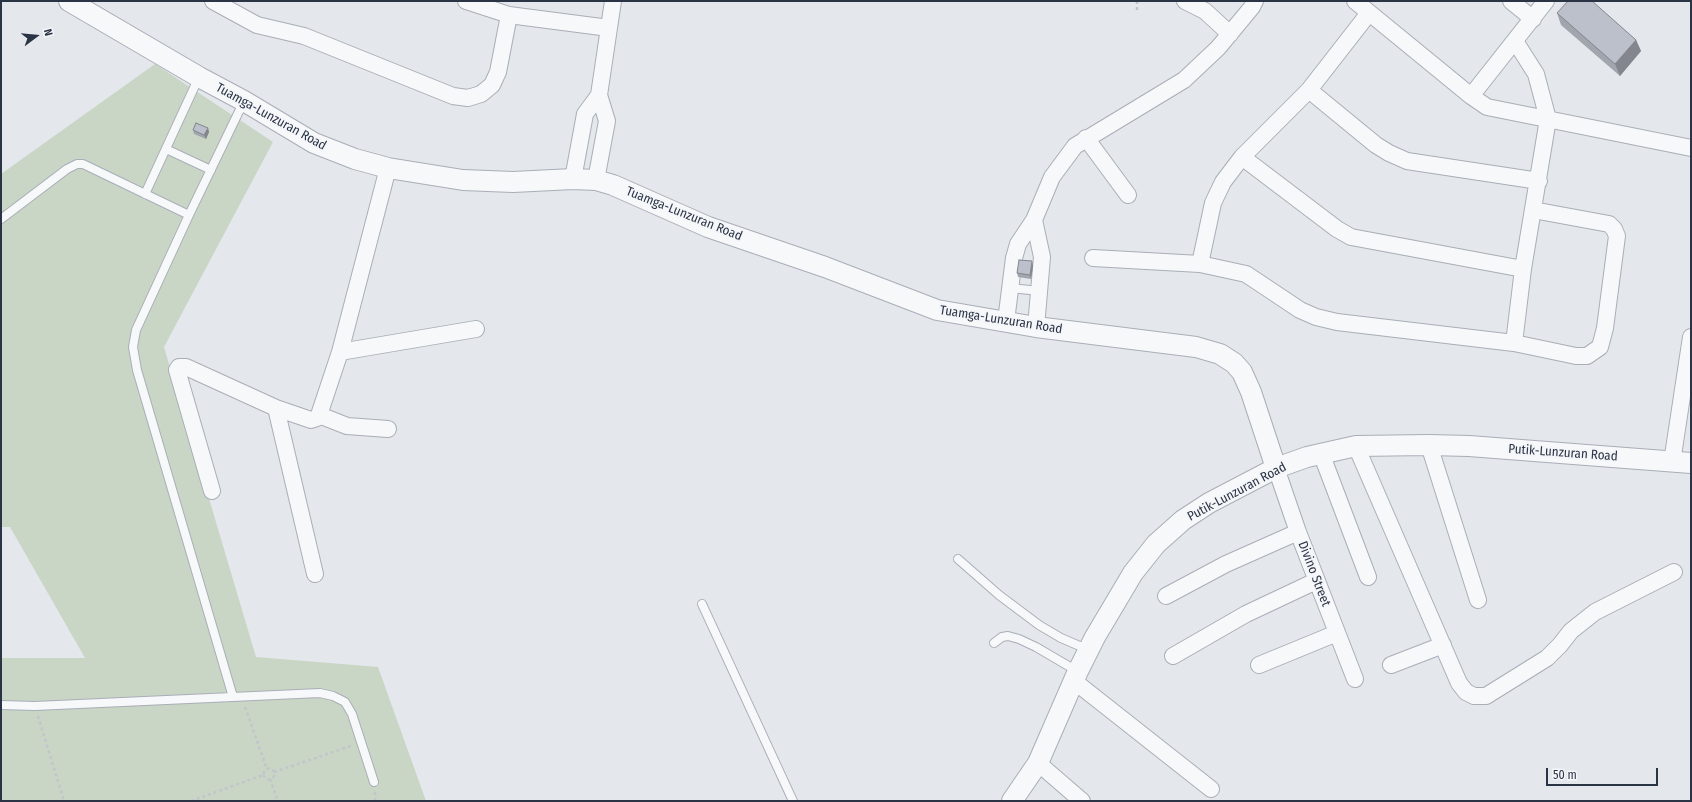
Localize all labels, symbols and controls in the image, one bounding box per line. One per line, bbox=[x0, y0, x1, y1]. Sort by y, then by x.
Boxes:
north arrow bbox=[16, 16, 56, 56]
text: N bbox=[41, 28, 55, 38]
street label: Tuamga-Lunzuran Road bbox=[213, 80, 329, 154]
street label: Tuamga-Lunzuran Road bbox=[624, 184, 744, 244]
street label: Tuamga-Lunzuran Road bbox=[939, 303, 1063, 337]
street label: Putik-Lunzuran Road bbox=[1508, 441, 1618, 465]
street label: Putik-Lunzuran Road bbox=[1185, 459, 1289, 525]
street label: Divino Street bbox=[1294, 539, 1334, 609]
scale bar bbox=[1548, 760, 1660, 786]
text: 50 m bbox=[1553, 768, 1577, 782]

